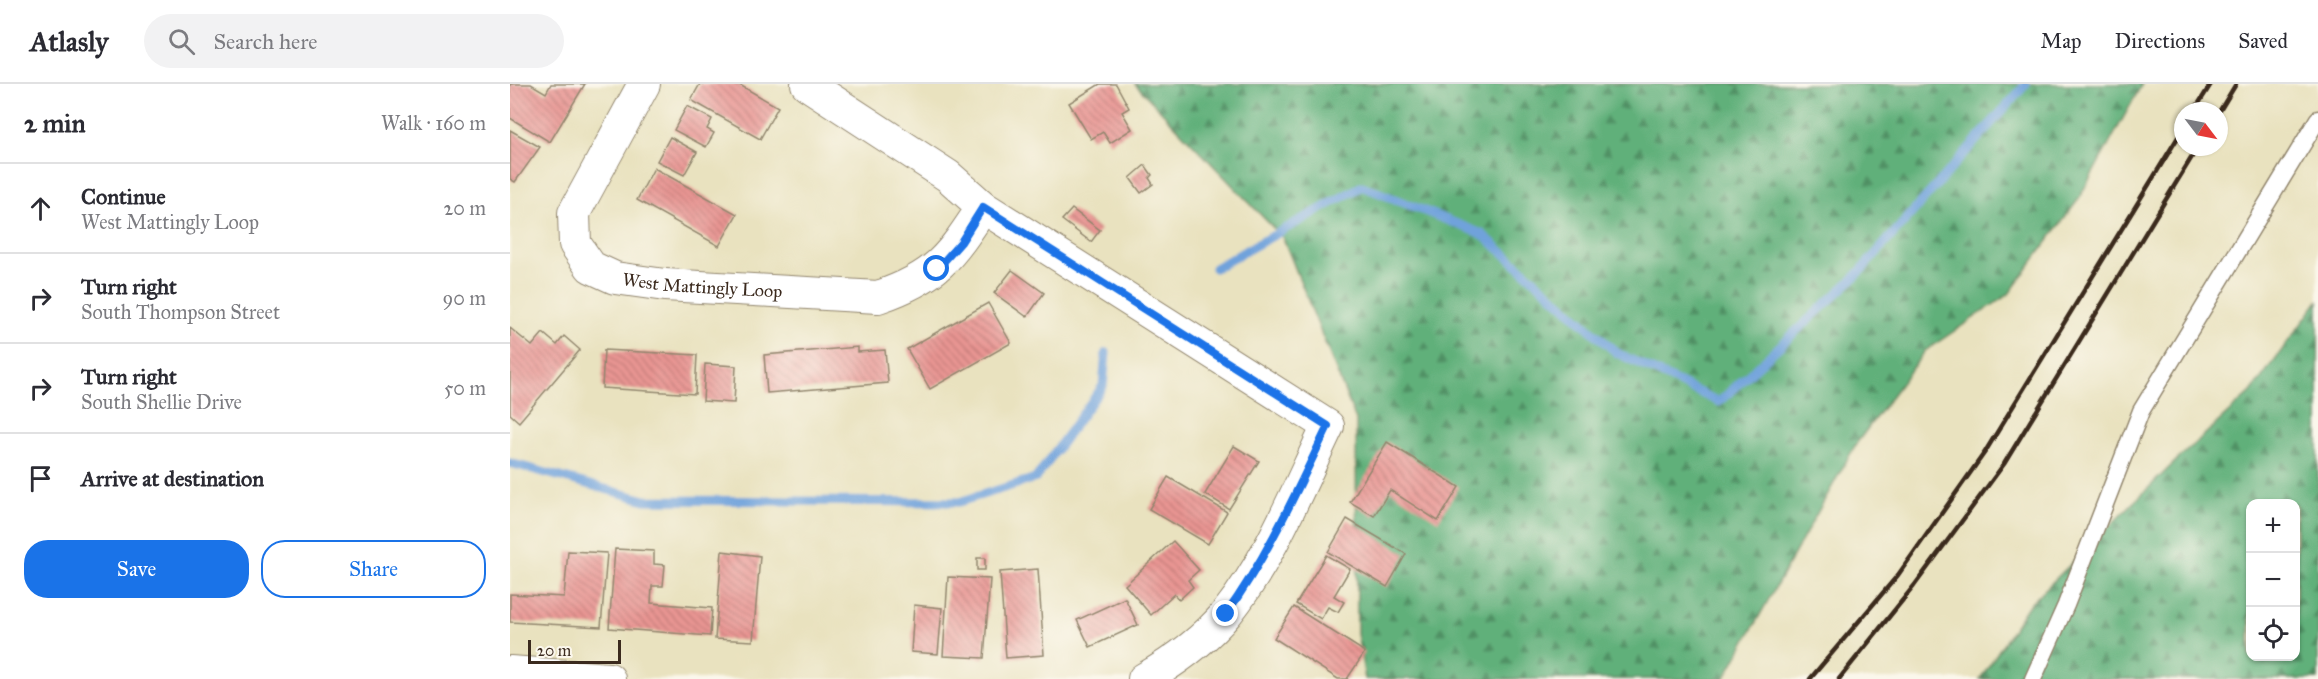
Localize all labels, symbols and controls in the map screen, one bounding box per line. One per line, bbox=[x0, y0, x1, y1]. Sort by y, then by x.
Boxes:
search box bbox=[144, 14, 564, 68]
text: Atlasly bbox=[30, 24, 108, 59]
icon: search bbox=[165, 25, 198, 58]
text: Search here bbox=[213, 28, 317, 55]
text: Map bbox=[2041, 28, 2082, 54]
text: Directions bbox=[2115, 28, 2205, 54]
text: Saved bbox=[2238, 28, 2288, 54]
north arrow bbox=[2174, 102, 2228, 156]
text: 2 min bbox=[24, 107, 85, 139]
text: Walk · 160 m bbox=[381, 111, 486, 135]
text: Continue bbox=[81, 183, 166, 210]
icon: ahead bbox=[24, 192, 57, 225]
text: 20 m bbox=[443, 196, 486, 220]
text: West Mattingly Loop bbox=[81, 210, 259, 234]
route start bbox=[923, 255, 949, 281]
street label: West Mattingly Loop bbox=[621, 268, 783, 303]
text: Turn right bbox=[81, 273, 177, 300]
icon: right bbox=[24, 282, 57, 315]
text: 90 m bbox=[443, 286, 486, 310]
text: South Thompson Street bbox=[81, 300, 280, 324]
text: Turn right bbox=[81, 363, 177, 390]
icon: right bbox=[24, 372, 57, 405]
text: 50 m bbox=[444, 376, 486, 400]
text: South Shellie Drive bbox=[81, 390, 242, 414]
icon: arrive bbox=[24, 462, 57, 495]
text: Arrive at destination bbox=[81, 465, 264, 492]
map controls bbox=[2246, 499, 2300, 661]
button: + bbox=[2246, 499, 2300, 553]
button: Save bbox=[24, 540, 249, 598]
button: Share bbox=[261, 540, 486, 598]
button: − bbox=[2246, 553, 2300, 607]
route end bbox=[1212, 600, 1238, 626]
button: locate bbox=[2246, 607, 2300, 661]
scale bar bbox=[528, 637, 621, 664]
text: 20 m bbox=[537, 641, 571, 660]

